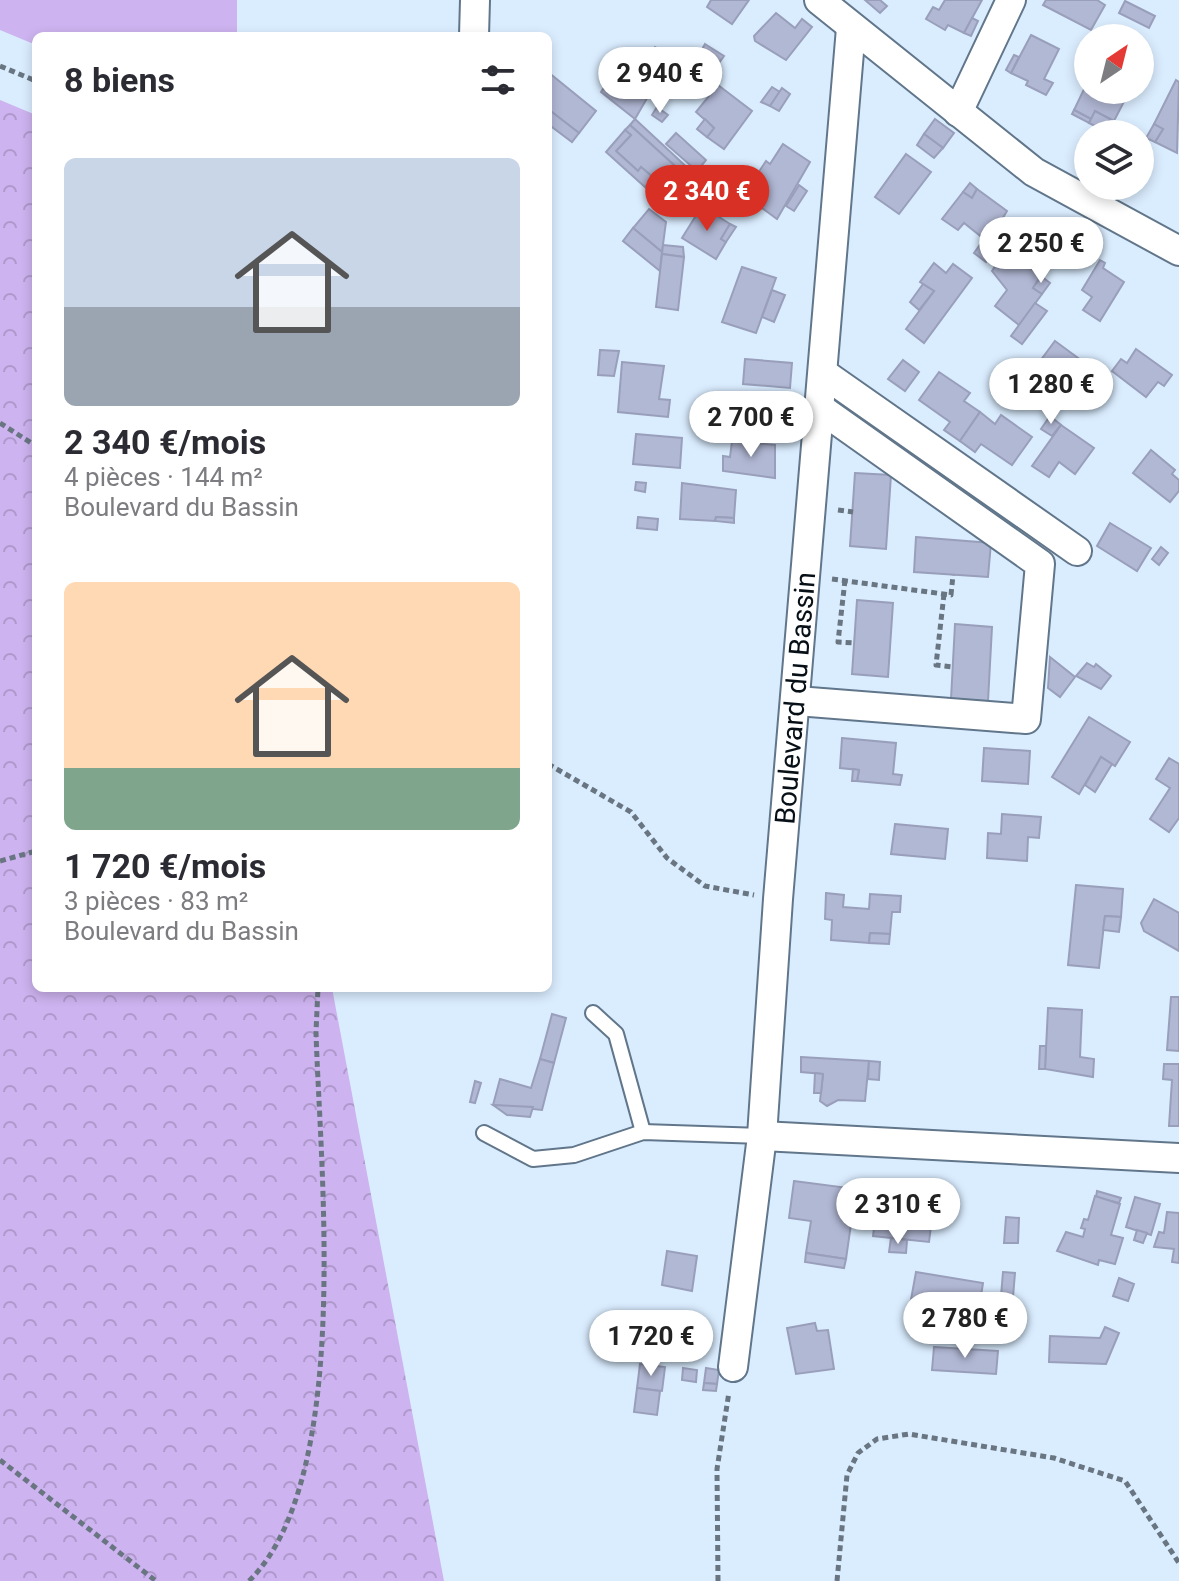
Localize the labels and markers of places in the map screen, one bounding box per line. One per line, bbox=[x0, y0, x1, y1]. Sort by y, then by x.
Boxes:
pin: 2 940 € bbox=[586, 47, 734, 115]
pin: 2 340 € bbox=[633, 165, 781, 233]
pin: 2 250 € bbox=[967, 217, 1115, 285]
pin: 1 280 € bbox=[977, 358, 1125, 426]
pin: 2 700 € bbox=[677, 391, 825, 459]
pin: 2 310 € bbox=[824, 1178, 972, 1246]
pin: 2 780 € bbox=[891, 1292, 1039, 1360]
pin: 1 720 € bbox=[577, 1310, 725, 1378]

